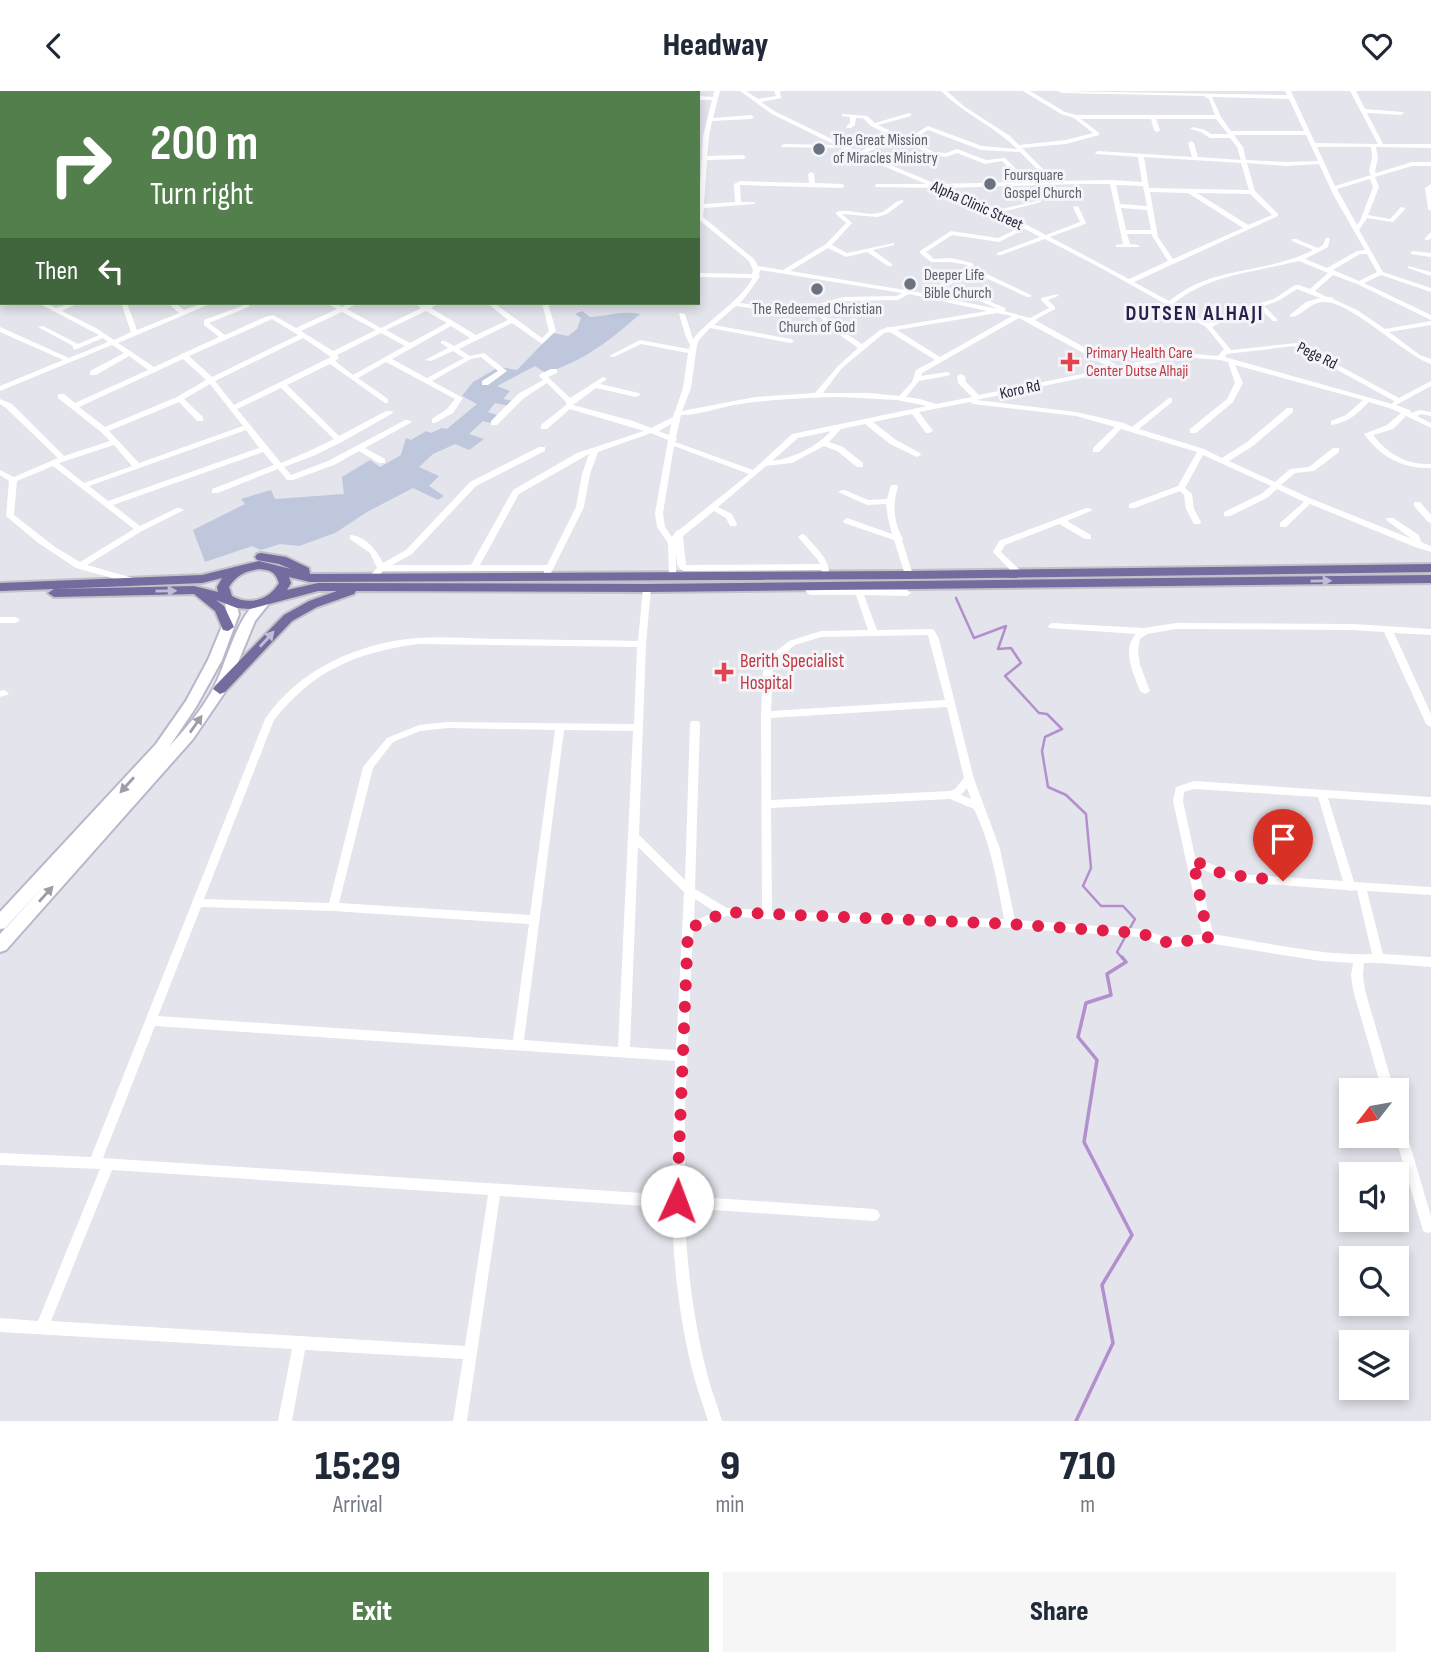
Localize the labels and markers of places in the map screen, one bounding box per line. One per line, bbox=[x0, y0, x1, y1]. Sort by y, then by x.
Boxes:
place label: The Great Mission of Miracles Ministry bbox=[833, 131, 938, 168]
marker: The Great Mission of Miracles Ministry bbox=[811, 141, 827, 157]
place label: Foursquare Gospel Church bbox=[1004, 166, 1082, 203]
marker: Foursquare Gospel Church bbox=[982, 176, 998, 192]
place label: Deeper Life Bible Church bbox=[924, 266, 992, 303]
marker: Deeper Life Bible Church bbox=[902, 276, 918, 292]
marker: The Redeemed Christian Church of God bbox=[809, 281, 825, 297]
place label: The Redeemed Christian Church of God bbox=[752, 300, 882, 337]
place label: Primary Health Care Center Dutse Alhaji bbox=[1086, 344, 1193, 381]
marker: Primary Health Care Center Dutse Alhaji bbox=[1060, 352, 1080, 372]
place label: Berith Specialist Hospital bbox=[740, 650, 844, 695]
marker: Berith Specialist Hospital bbox=[714, 662, 734, 682]
pin bbox=[1253, 809, 1313, 881]

